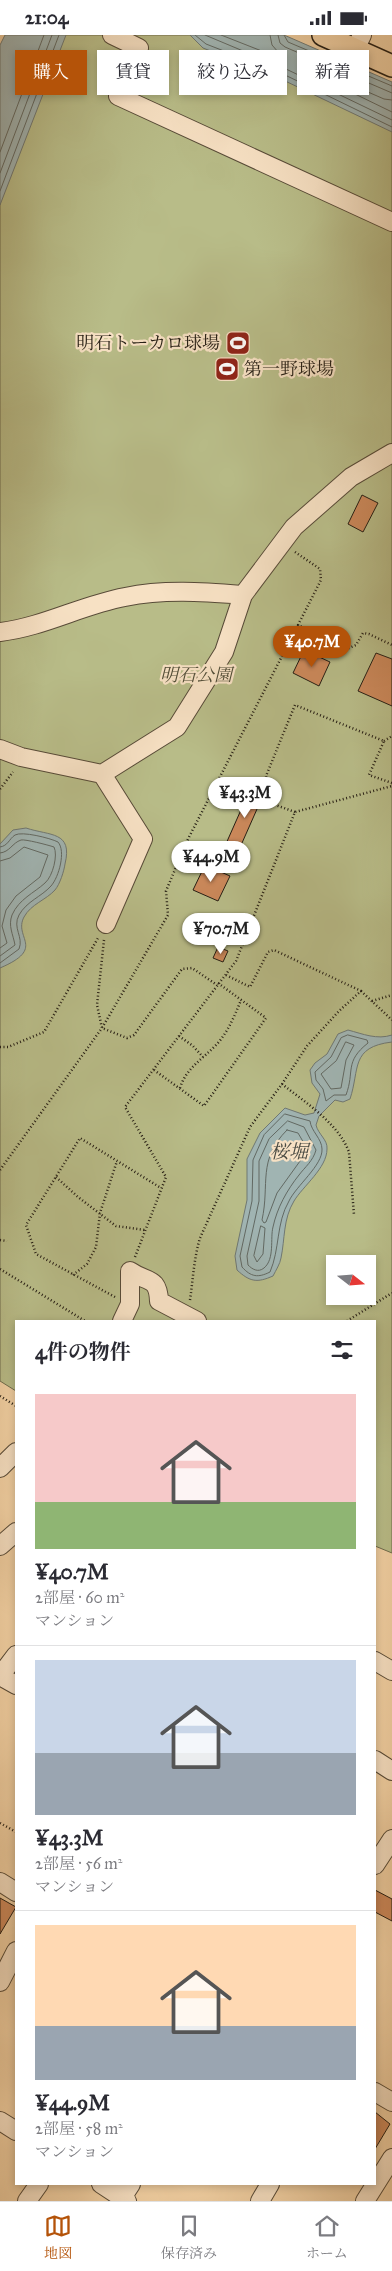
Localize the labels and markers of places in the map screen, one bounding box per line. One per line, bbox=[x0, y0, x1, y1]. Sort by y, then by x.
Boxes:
sports icon: 明石トーカロ球場 bbox=[225, 330, 251, 356]
place label: 明石トーカロ球場 bbox=[76, 332, 220, 354]
sports icon: 第一野球場 bbox=[214, 356, 240, 382]
place label: 第一野球場 bbox=[244, 358, 334, 380]
pin: ¥40.7M bbox=[271, 625, 353, 668]
pin: ¥43.3M bbox=[204, 777, 286, 819]
pin: ¥44.9M bbox=[170, 841, 252, 883]
pin: ¥70.7M bbox=[180, 913, 262, 955]

